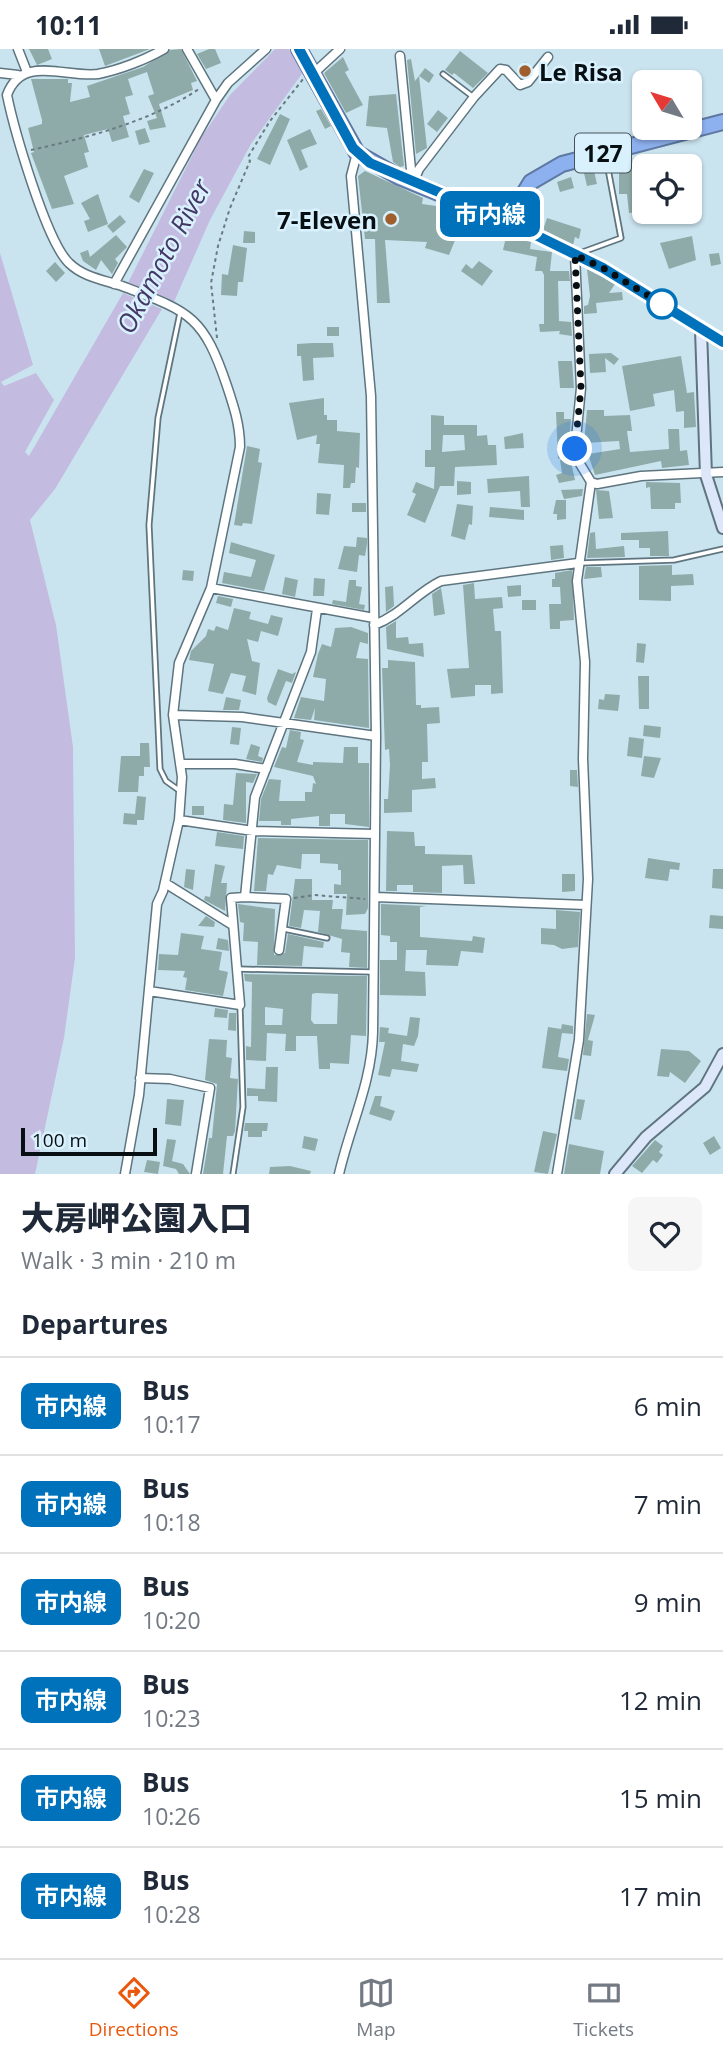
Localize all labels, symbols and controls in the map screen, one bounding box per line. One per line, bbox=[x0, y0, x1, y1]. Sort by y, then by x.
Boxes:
text: 10:11 bbox=[35, 7, 102, 43]
place label: Le Risa bbox=[539, 55, 623, 88]
marker: Le Risa bbox=[517, 63, 533, 79]
north arrow bbox=[632, 70, 702, 140]
map controls bbox=[632, 70, 702, 224]
road number: 127 bbox=[575, 134, 631, 173]
button: locate bbox=[632, 154, 702, 224]
water label: Okamoto River bbox=[107, 171, 220, 340]
line badge: 市内線 bbox=[450, 191, 530, 237]
text: 市内線 bbox=[454, 197, 526, 230]
place label: 7-Eleven bbox=[277, 203, 377, 236]
marker: 7-Eleven bbox=[383, 211, 399, 227]
unlabelled marker bbox=[647, 289, 677, 319]
your location bbox=[557, 431, 592, 466]
scale bar bbox=[21, 1125, 158, 1157]
text: 100 m bbox=[32, 1127, 87, 1153]
text: 大房岬公園入口 bbox=[21, 1195, 252, 1240]
button: heart bbox=[628, 1197, 702, 1271]
text: Walk · 3 min · 210 m bbox=[21, 1244, 236, 1276]
text: Departures bbox=[21, 1306, 168, 1342]
text: Bus bbox=[142, 1372, 189, 1408]
text: 6 min bbox=[634, 1388, 702, 1424]
text: 市内線 bbox=[35, 1389, 107, 1422]
text: 10:17 bbox=[142, 1408, 201, 1440]
text: Bus bbox=[142, 1470, 189, 1506]
text: 7 min bbox=[634, 1486, 702, 1522]
text: 市内線 bbox=[35, 1487, 107, 1520]
text: 10:18 bbox=[142, 1506, 201, 1538]
text: Bus bbox=[142, 1568, 189, 1604]
text: 9 min bbox=[634, 1584, 702, 1620]
text: 市内線 bbox=[35, 1585, 107, 1618]
text: 10:20 bbox=[142, 1604, 201, 1636]
text: Bus bbox=[142, 1666, 189, 1702]
text: 12 min bbox=[619, 1682, 702, 1718]
text: 市内線 bbox=[35, 1683, 107, 1716]
text: 10:23 bbox=[142, 1702, 201, 1734]
text: Bus bbox=[142, 1764, 189, 1800]
text: 15 min bbox=[619, 1780, 702, 1816]
text: 市内線 bbox=[35, 1781, 107, 1814]
text: 10:26 bbox=[142, 1800, 201, 1832]
text: Bus bbox=[142, 1862, 189, 1898]
text: 17 min bbox=[619, 1878, 702, 1914]
text: 市内線 bbox=[35, 1879, 107, 1912]
text: 10:28 bbox=[142, 1898, 201, 1930]
tab: Directions bbox=[89, 1974, 179, 2042]
tab: Map bbox=[356, 1974, 396, 2042]
tab: Tickets bbox=[573, 1974, 634, 2042]

